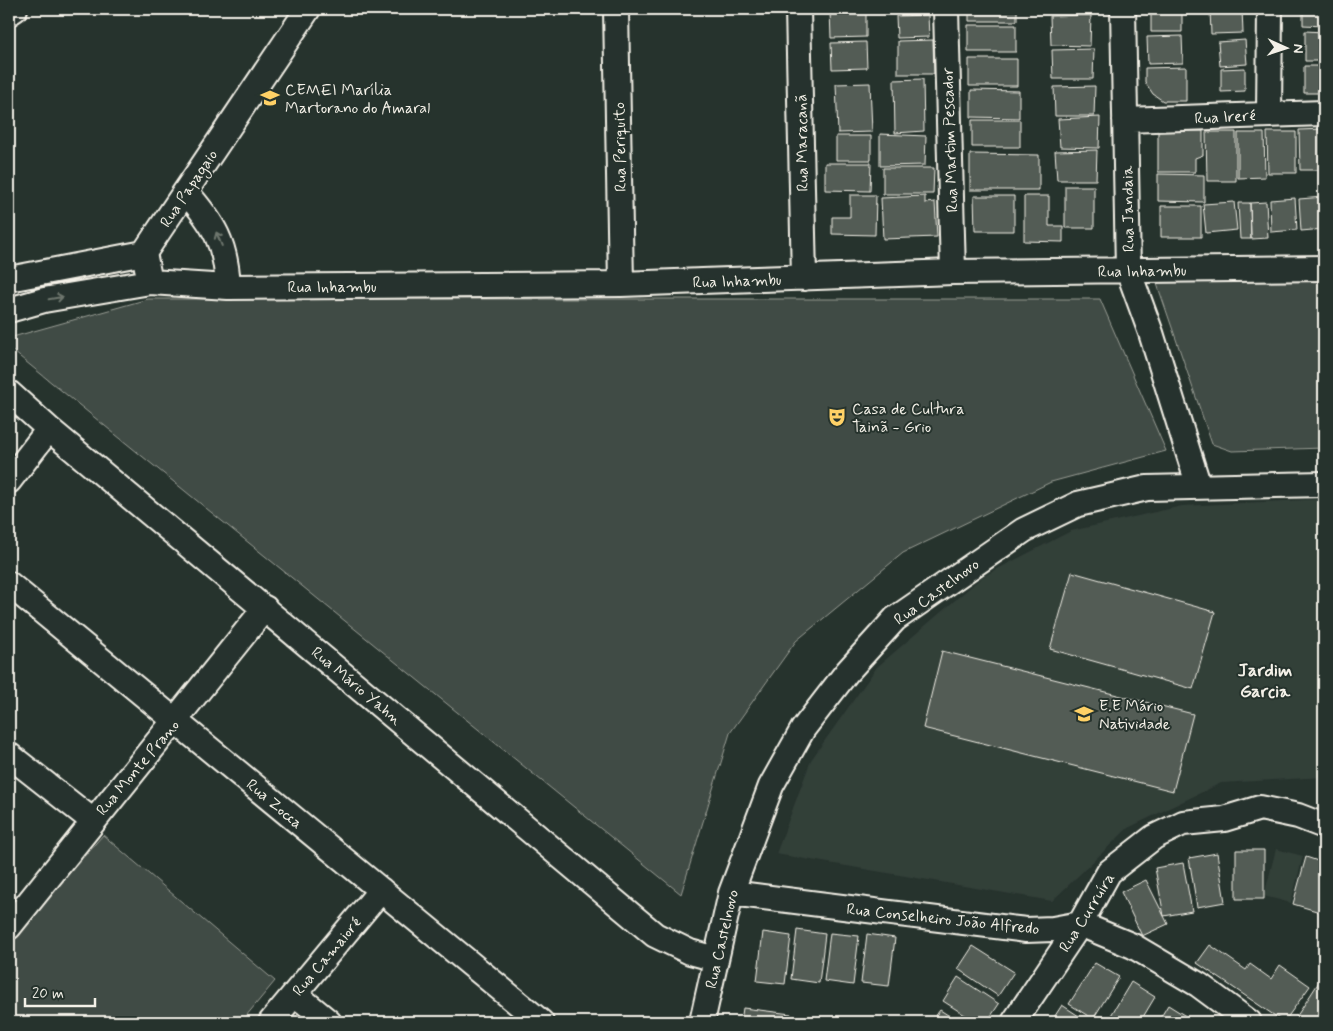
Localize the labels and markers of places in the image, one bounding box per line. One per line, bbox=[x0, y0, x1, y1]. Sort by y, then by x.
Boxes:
place label: CEMEI Marília Martorano do Amaral bbox=[285, 80, 430, 119]
school or university icon: CEMEI Marília Martorano do Amaral bbox=[259, 87, 281, 109]
place label: Casa de Cultura Tainã - Grio bbox=[852, 399, 964, 438]
theatre icon: Casa de Cultura Tainã - Grio bbox=[826, 406, 848, 428]
place label: E.E Mário Natividade bbox=[1099, 696, 1171, 735]
school or university icon: E.E Mário Natividade bbox=[1073, 703, 1095, 725]

